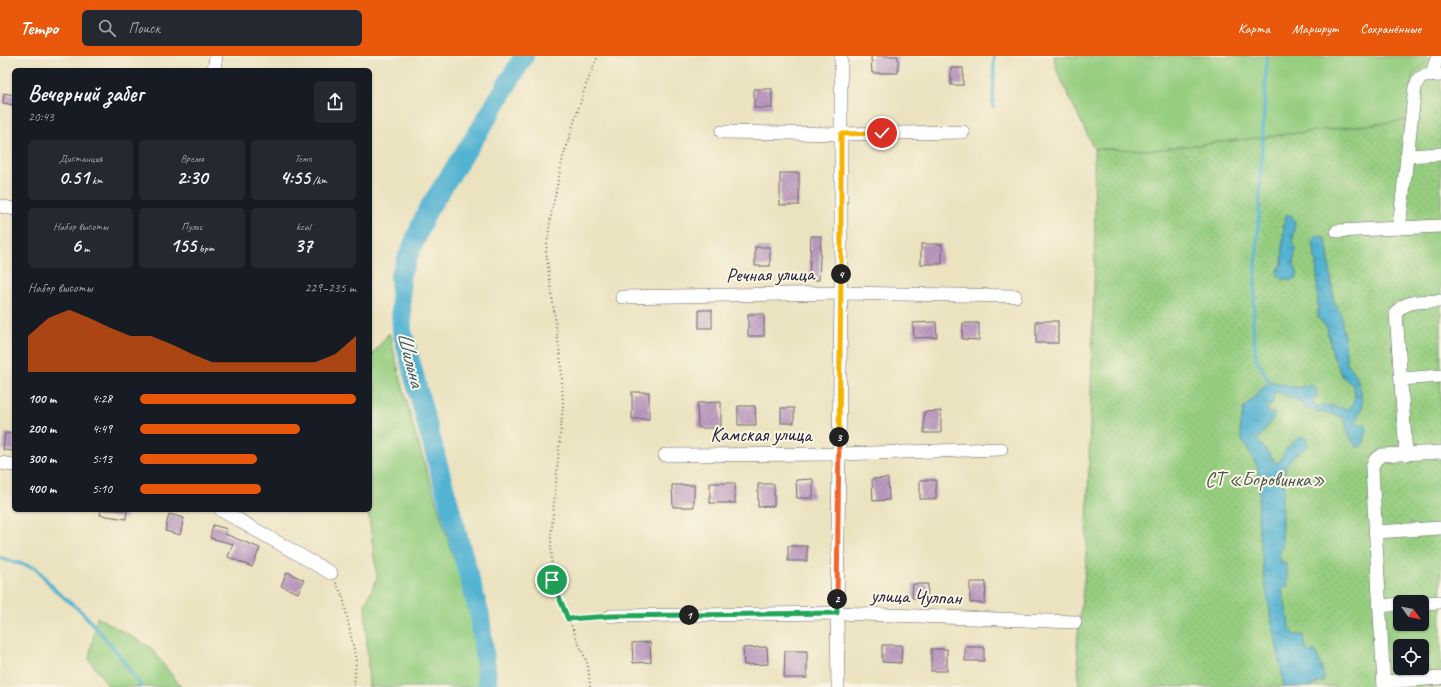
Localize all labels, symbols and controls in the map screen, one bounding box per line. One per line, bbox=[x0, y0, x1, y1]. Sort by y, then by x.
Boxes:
search box bbox=[82, 10, 362, 46]
text: Tempo bbox=[20, 16, 58, 40]
icon: search bbox=[96, 17, 118, 39]
text: Поиск bbox=[128, 19, 160, 38]
text: Карта bbox=[1238, 20, 1270, 37]
text: Маршрут bbox=[1292, 20, 1338, 37]
text: Сохранённые bbox=[1360, 20, 1421, 37]
text: Вечерний забег bbox=[28, 80, 143, 108]
button: share bbox=[314, 81, 356, 123]
text: 20:43 bbox=[28, 109, 54, 125]
pin bbox=[865, 116, 899, 150]
icon: check bbox=[871, 122, 893, 144]
text: Дистанция bbox=[59, 151, 103, 165]
text: Время bbox=[180, 151, 204, 165]
text: Темп bbox=[294, 151, 312, 165]
text: 0.51 bbox=[59, 165, 89, 190]
text: 2:30 bbox=[177, 165, 207, 190]
text: 4:55 bbox=[280, 165, 310, 190]
text: km bbox=[89, 173, 103, 187]
text: /km bbox=[310, 173, 327, 187]
text: Набор высоты bbox=[53, 219, 108, 233]
text: Пульс bbox=[181, 219, 203, 233]
text: kcal bbox=[296, 219, 311, 233]
text: 6 bbox=[72, 233, 81, 258]
text: 155 bbox=[170, 233, 196, 258]
text: 37 bbox=[294, 233, 312, 258]
text: m bbox=[81, 241, 90, 255]
text: bpm bbox=[196, 241, 214, 255]
street label: Речная улица bbox=[726, 261, 816, 288]
pin: 4 bbox=[831, 264, 851, 284]
text: 4 bbox=[839, 267, 843, 281]
text: Набор высоты bbox=[28, 280, 93, 296]
text: 229–235 m bbox=[305, 280, 356, 296]
water label: Шильна bbox=[392, 329, 431, 392]
text: 100 m bbox=[28, 391, 56, 407]
text: 4:28 bbox=[92, 391, 112, 407]
text: 200 m bbox=[28, 421, 56, 437]
text: 4:49 bbox=[92, 421, 112, 437]
street label: Камская улица bbox=[711, 422, 813, 447]
pin: 3 bbox=[829, 427, 849, 447]
text: 3 bbox=[837, 430, 841, 444]
text: 300 m bbox=[28, 451, 56, 467]
text: 5:13 bbox=[92, 451, 112, 467]
park label: СТ «Боровинка» bbox=[1205, 467, 1325, 492]
text: 400 m bbox=[28, 481, 56, 497]
text: 5:10 bbox=[92, 481, 112, 497]
pin bbox=[535, 563, 569, 597]
icon: arrive bbox=[541, 569, 563, 591]
street label: улица Чулпан bbox=[869, 582, 964, 611]
pin: 2 bbox=[827, 589, 847, 609]
text: 2 bbox=[835, 592, 839, 606]
north arrow bbox=[1393, 595, 1429, 631]
map controls bbox=[1393, 595, 1429, 675]
pin: 1 bbox=[679, 605, 699, 625]
text: 1 bbox=[687, 608, 691, 622]
button: locate bbox=[1393, 639, 1429, 675]

